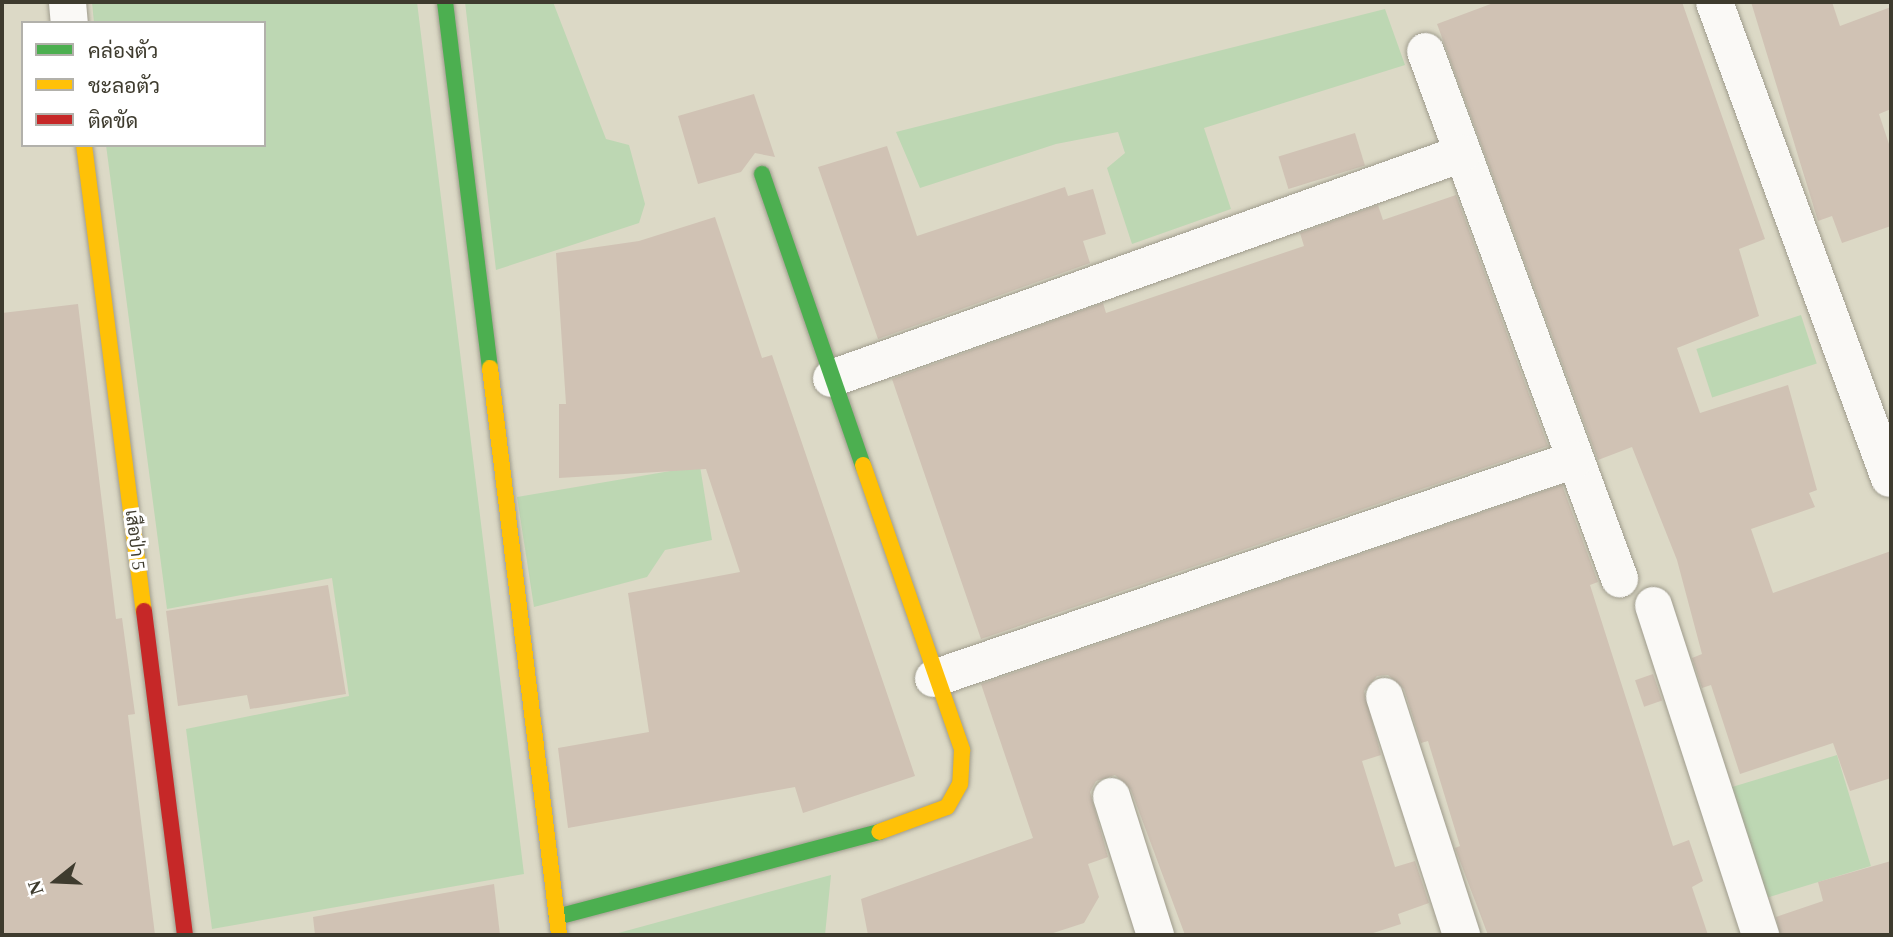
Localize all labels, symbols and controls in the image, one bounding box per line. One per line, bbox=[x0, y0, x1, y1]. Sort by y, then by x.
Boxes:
legend bbox=[21, 21, 266, 147]
text: คล่องตัว bbox=[88, 39, 158, 63]
text: ชะลอตัว bbox=[88, 74, 160, 98]
text: ติดขัด bbox=[88, 109, 138, 133]
street label: เสือป่า 5 bbox=[121, 509, 149, 571]
north arrow bbox=[21, 846, 91, 916]
text: N bbox=[23, 878, 48, 897]

